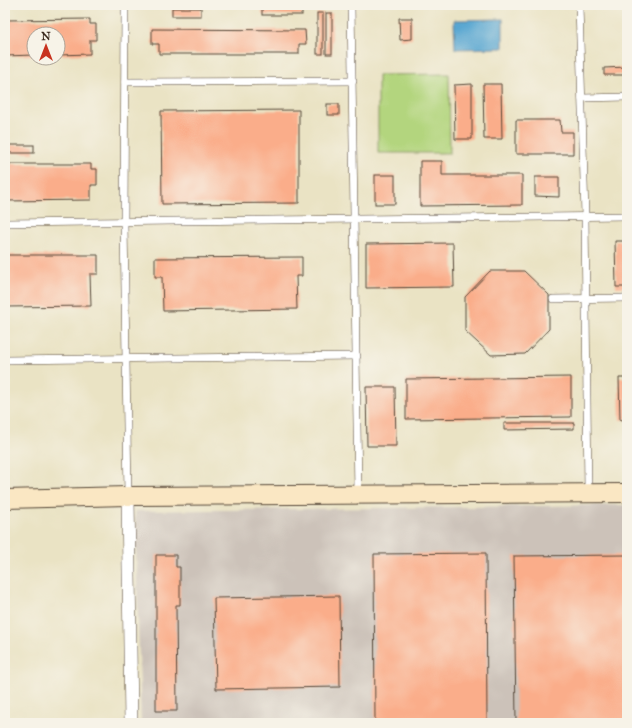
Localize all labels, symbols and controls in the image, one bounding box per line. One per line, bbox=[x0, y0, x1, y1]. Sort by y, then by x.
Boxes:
north arrow bbox=[26, 26, 66, 66]
text: N bbox=[41, 30, 51, 43]

